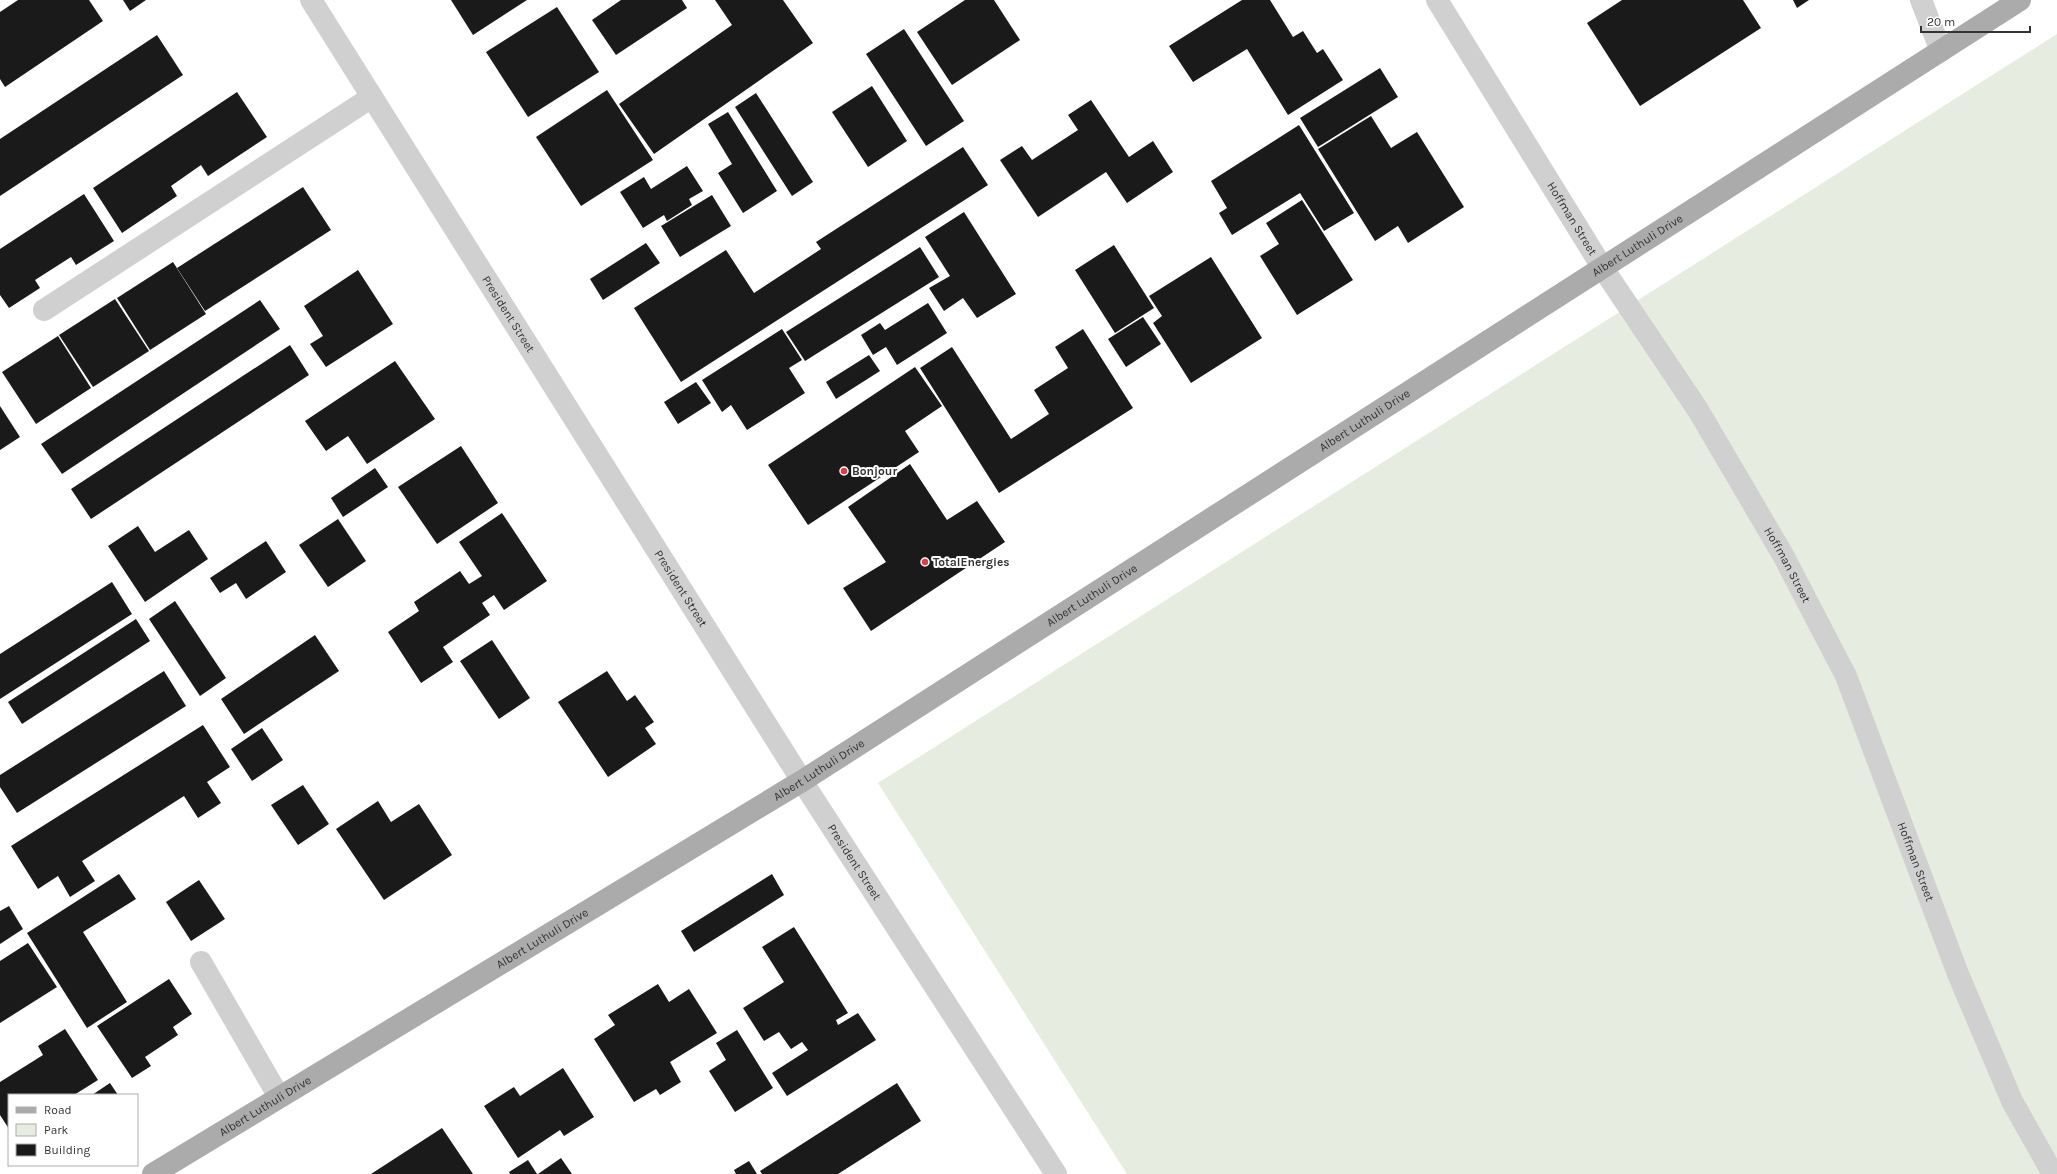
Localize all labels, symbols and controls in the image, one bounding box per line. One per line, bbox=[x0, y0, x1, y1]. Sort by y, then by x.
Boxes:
scale bar bbox=[1921, 8, 2030, 34]
text: 20 m bbox=[1927, 15, 1955, 29]
street label: Hoffman Street bbox=[1544, 179, 1600, 258]
street label: Albert Luthuli Drive bbox=[1589, 211, 1685, 280]
street label: President Street bbox=[479, 273, 538, 355]
street label: Albert Luthuli Drive bbox=[1317, 386, 1413, 455]
place label: Bonjour bbox=[852, 464, 897, 478]
marker: Bonjour bbox=[839, 466, 849, 476]
street label: Hoffman Street bbox=[1761, 525, 1814, 605]
street label: President Street bbox=[652, 547, 710, 630]
place label: TotalEnergies bbox=[933, 555, 1010, 569]
marker: TotalEnergies bbox=[920, 557, 930, 567]
street label: Albert Luthuli Drive bbox=[1044, 561, 1140, 629]
street label: Albert Luthuli Drive bbox=[771, 736, 867, 804]
street label: Hoffman Street bbox=[1895, 820, 1937, 904]
street label: President Street bbox=[825, 821, 884, 903]
street label: Albert Luthuli Drive bbox=[494, 905, 591, 972]
street label: Albert Luthuli Drive bbox=[216, 1073, 314, 1139]
legend bbox=[8, 1094, 138, 1166]
text: Road bbox=[44, 1103, 72, 1117]
text: Park bbox=[44, 1123, 69, 1137]
text: Building bbox=[44, 1143, 91, 1157]

